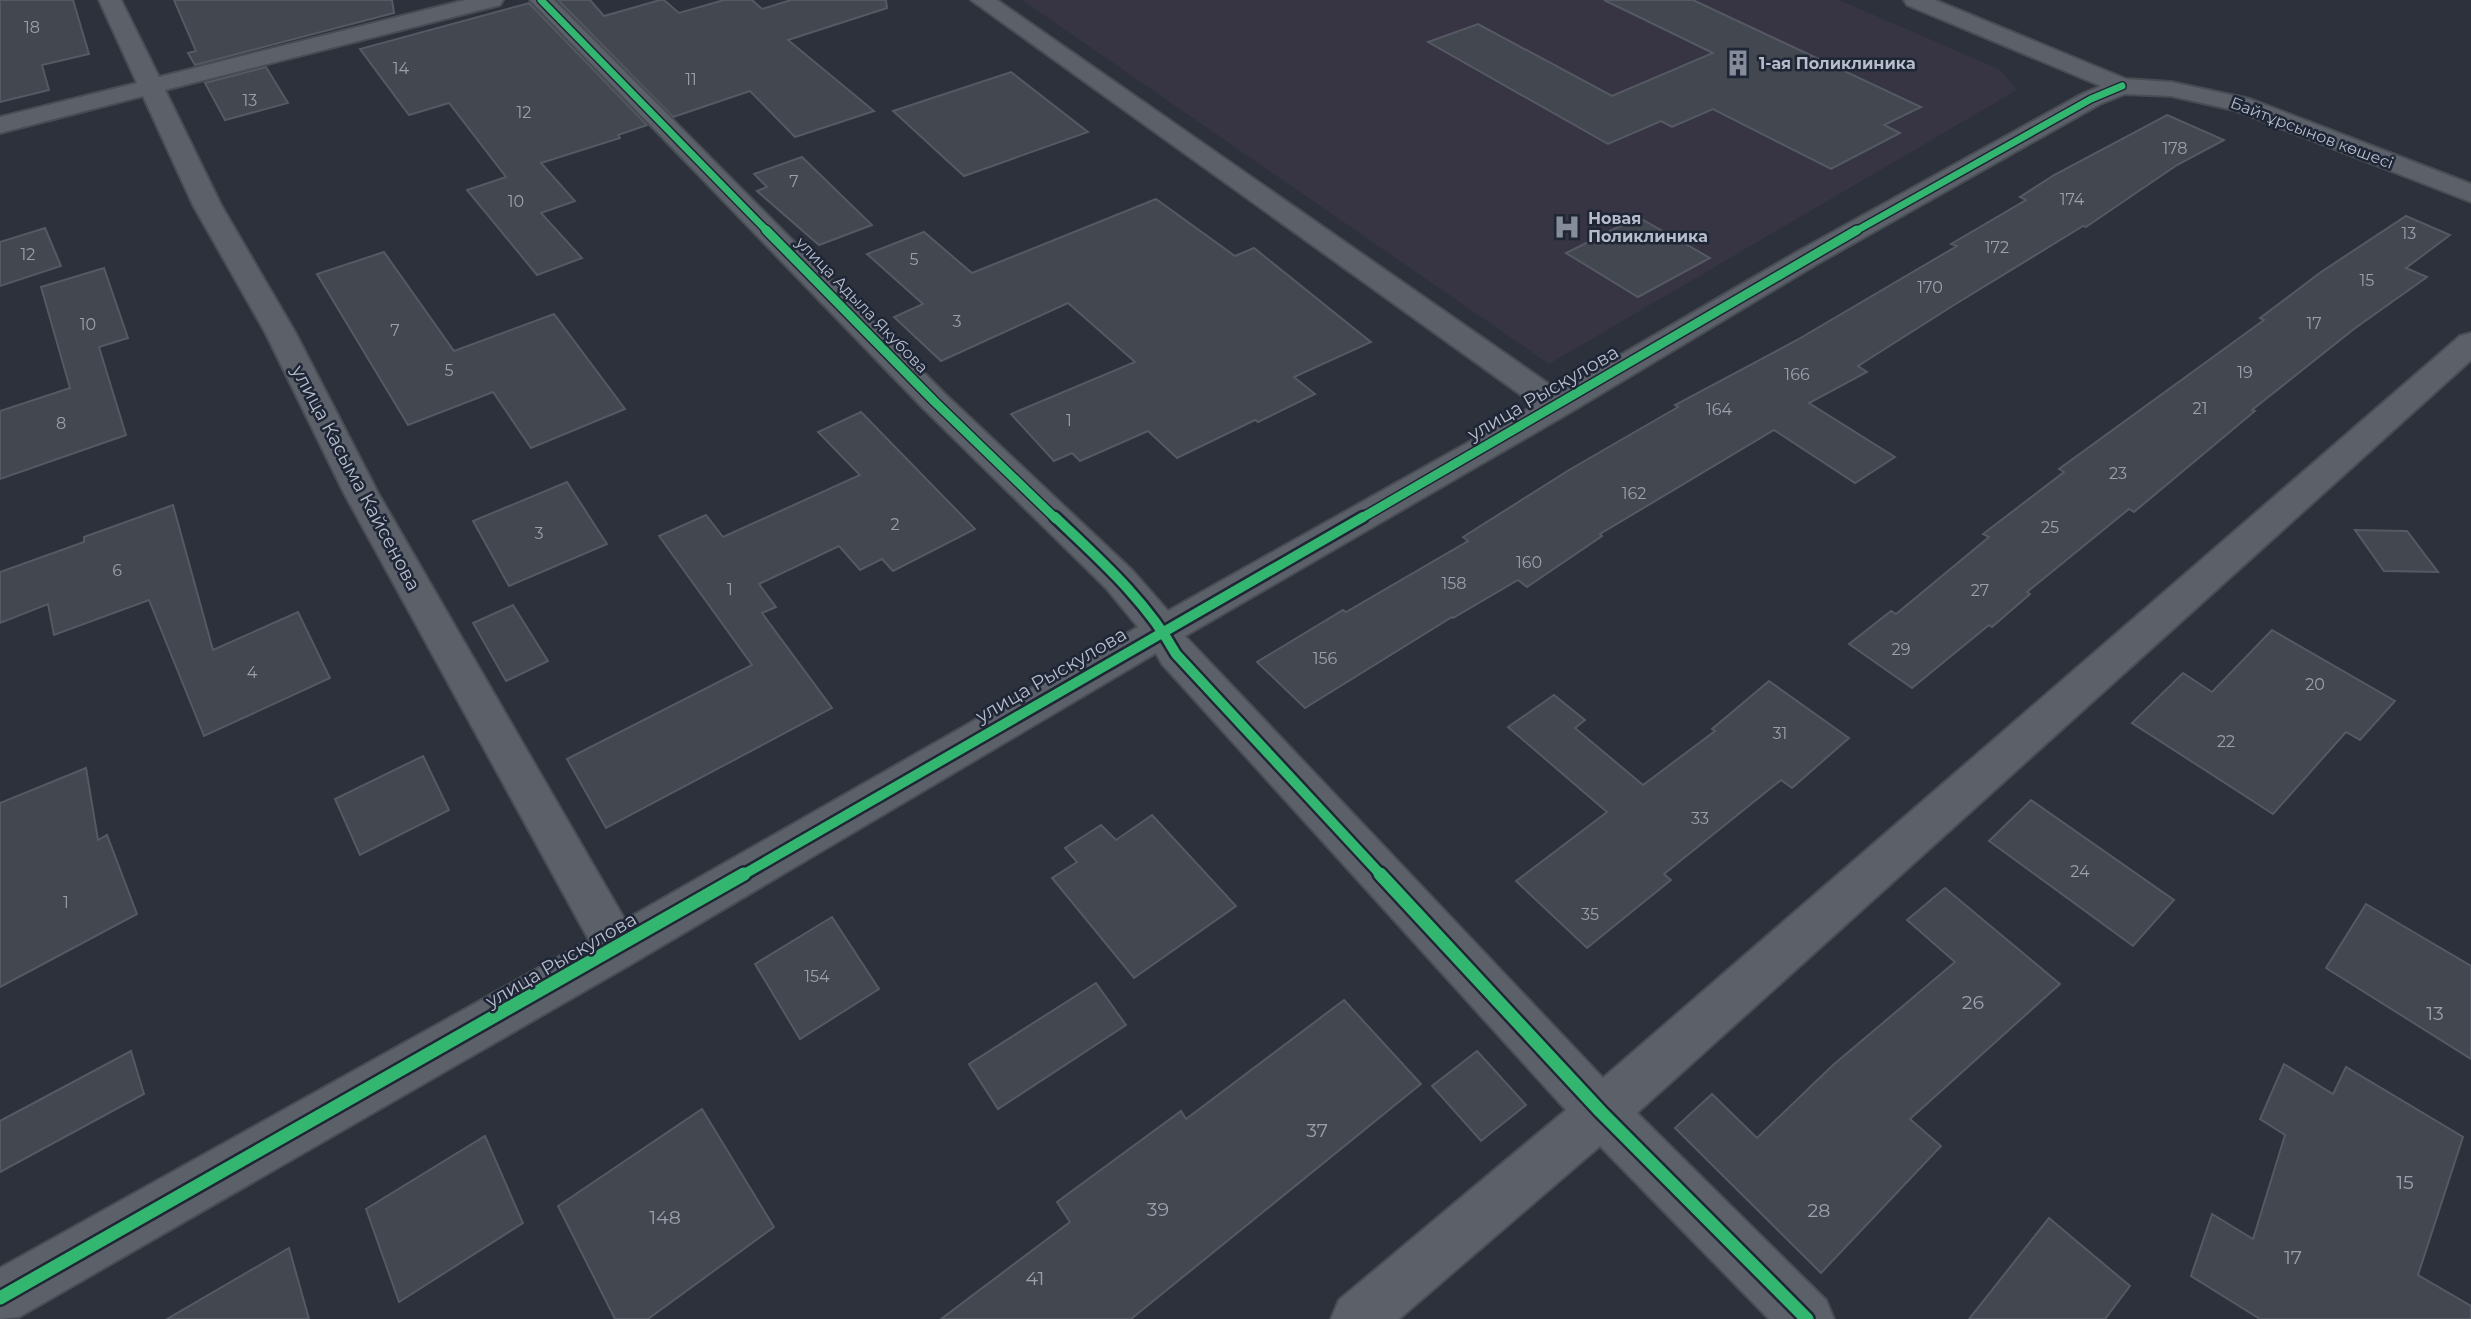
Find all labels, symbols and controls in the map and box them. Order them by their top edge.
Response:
house number: 18 [24,18,40,37]
building icon: 1-ая Поликлиника [1723,48,1753,78]
place label: 1-ая Поликлиника [1759,54,1916,73]
house number: 14 [393,59,410,78]
house number: 11 [685,70,697,89]
house number: 13 [243,91,257,110]
street label: Байтұрсынов көшесі [2228,93,2396,173]
house number: 12 [517,103,531,122]
house number: 178 [2162,139,2188,158]
house number: 7 [789,172,799,191]
house number: 174 [2060,190,2085,209]
house number: 10 [508,192,524,211]
place label: Новая Поликлиника [1588,209,1708,246]
hospital icon: Новая Поликлиника [1552,212,1582,242]
house number: 13 [2402,224,2416,243]
street label: улица Адыла Якубова [791,232,932,377]
house number: 172 [1985,238,2009,257]
house number: 12 [21,245,35,264]
house number: 5 [909,250,919,269]
house number: 15 [2360,271,2374,290]
house number: 170 [1917,278,1943,297]
house number: 3 [952,312,962,331]
house number: 17 [2306,314,2322,333]
house number: 10 [80,315,96,334]
house number: 7 [390,321,400,340]
street label: улица Рыскулова [1463,340,1623,446]
street label: улица Касыма Кайсенова [286,360,425,595]
house number: 5 [444,361,454,380]
house number: 19 [2237,363,2253,382]
house number: 166 [1784,365,1810,384]
house number: 21 [2193,399,2207,418]
house number: 164 [1706,400,1732,419]
house number: 1 [1066,411,1072,430]
house number: 8 [56,414,66,433]
house number: 23 [2109,464,2127,483]
house number: 162 [1622,484,1646,503]
house number: 2 [890,515,900,534]
house number: 25 [2041,518,2059,537]
house number: 3 [534,524,544,543]
house number: 160 [1516,553,1542,572]
house number: 6 [112,561,122,580]
house number: 158 [1441,574,1467,593]
house number: 1 [727,580,733,599]
house number: 27 [1971,581,1989,600]
street label: улица Рыскулова [971,622,1131,728]
house number: 29 [1892,640,1910,659]
house number: 156 [1313,649,1338,668]
house number: 4 [247,663,258,682]
house number: 20 [2305,675,2325,694]
house number: 31 [1773,724,1787,743]
house number: 22 [2217,732,2235,751]
house number: 33 [1691,809,1709,828]
house number: 24 [2070,862,2090,881]
house number: 1 [63,893,69,912]
house number: 35 [1581,905,1599,924]
street label: улица Рыскулова [481,907,641,1013]
house number: 154 [804,967,830,986]
house number: 26 [1962,991,1984,1014]
house number: 13 [2426,1002,2444,1025]
house number: 37 [1306,1119,1328,1142]
house number: 15 [2396,1171,2414,1194]
house number: 39 [1147,1198,1169,1221]
house number: 28 [1808,1199,1830,1222]
house number: 148 [649,1206,681,1229]
house number: 17 [2284,1246,2302,1269]
house number: 41 [1026,1267,1044,1290]

